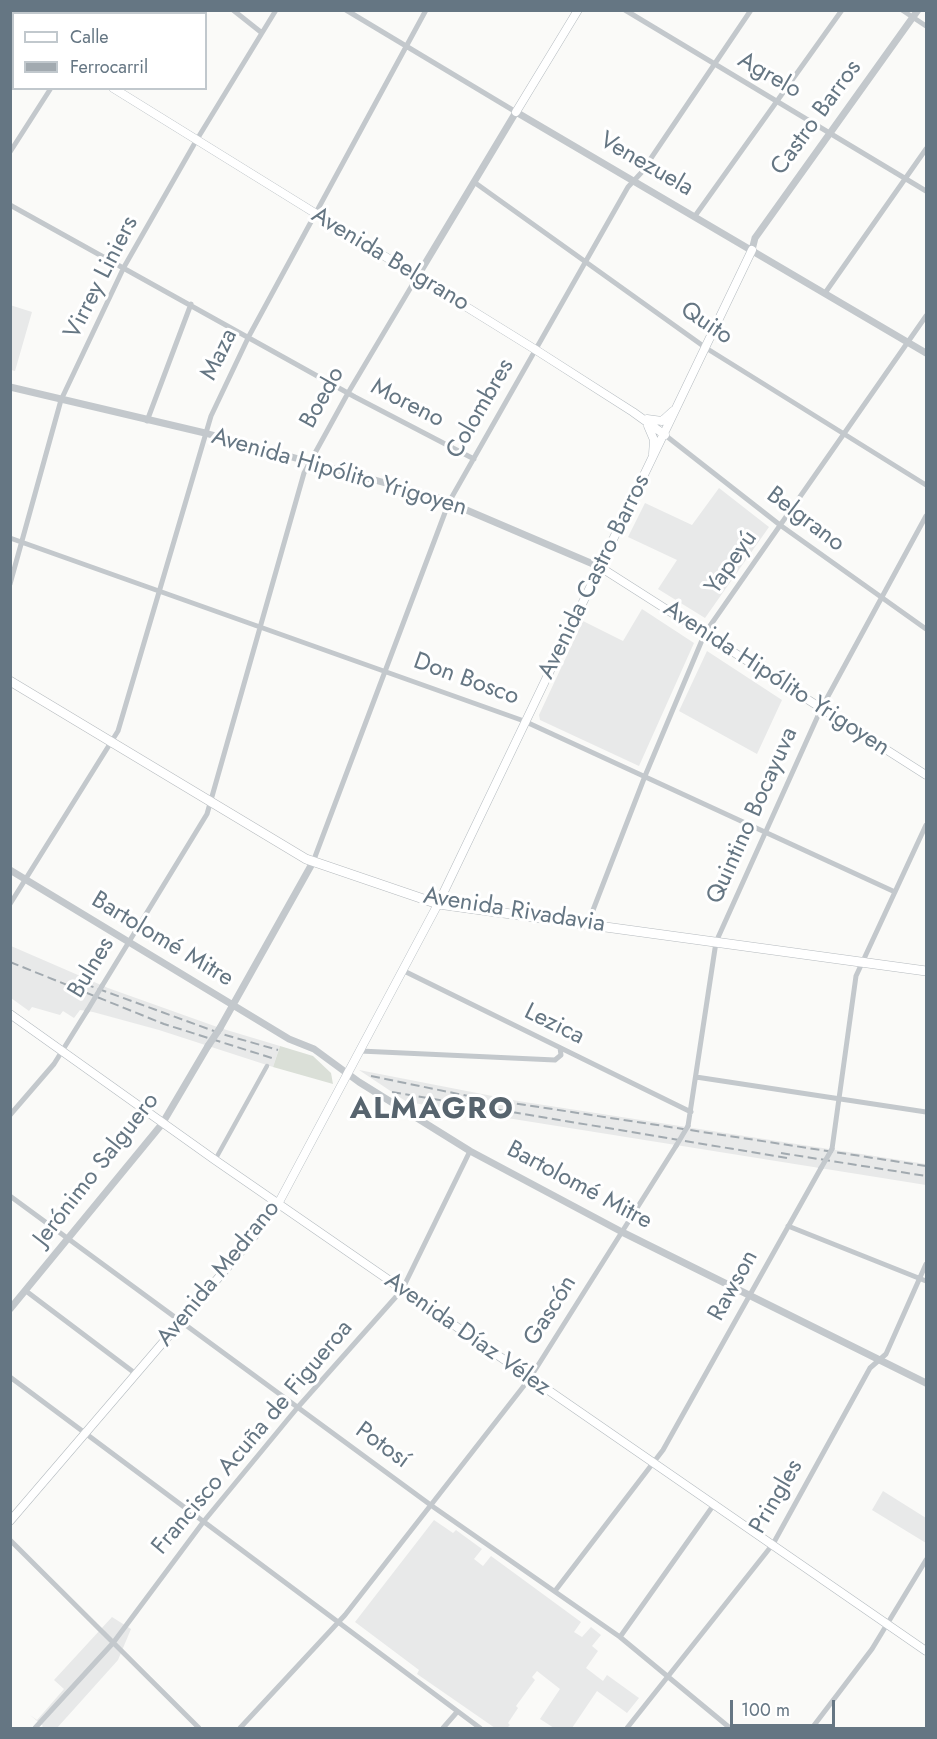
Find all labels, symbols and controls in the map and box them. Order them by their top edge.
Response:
legend [12,12,207,90]
text: Calle [70,24,109,50]
street label: Agrelo [732,46,806,106]
text: Ferrocarril [70,54,148,80]
street label: Castro Barros [766,55,868,181]
street label: Venezuela [594,127,698,203]
street label: Avenida Belgrano [306,202,474,318]
street label: Virrey Liniers [59,212,145,344]
street label: Quito [674,296,738,352]
street label: Maza [195,325,245,385]
street label: Colombres [441,354,521,464]
street label: Boedo [294,362,352,434]
street label: Moreno [365,373,449,435]
street label: Avenida Hipólito Yrigoyen [208,423,470,523]
street label: Avenida Castro Barros [533,470,657,684]
street label: Belgrano [760,481,850,559]
street label: Yapeyú [700,525,764,601]
street label: Avenida Hipólito Yrigoyen [657,595,895,763]
street label: Don Bosco [409,648,523,712]
street label: Quintino Bocayuva [701,723,805,909]
street label: Avenida Rivadavia [421,882,607,940]
street label: Bartolomé Mitre [86,886,238,994]
street label: Bulnes [63,932,121,1004]
street label: Lezica [519,998,589,1052]
street label: Jerónimo Salguero [28,1088,166,1252]
district label: ALMAGRO [350,1093,514,1129]
street label: Bartolomé Mitre [501,1136,657,1236]
street label: Avenida Medrano [151,1195,287,1353]
street label: Rawson [703,1246,765,1326]
street label: Avenida Díaz Vélez [379,1267,555,1403]
street label: Gascón [518,1271,584,1351]
street label: Francisco Acuña de Figueroa [147,1315,359,1561]
street label: Potosí [349,1417,415,1475]
street label: Pringles [744,1455,810,1539]
scale bar [733,1688,838,1726]
text: 100 m [741,1697,790,1723]

